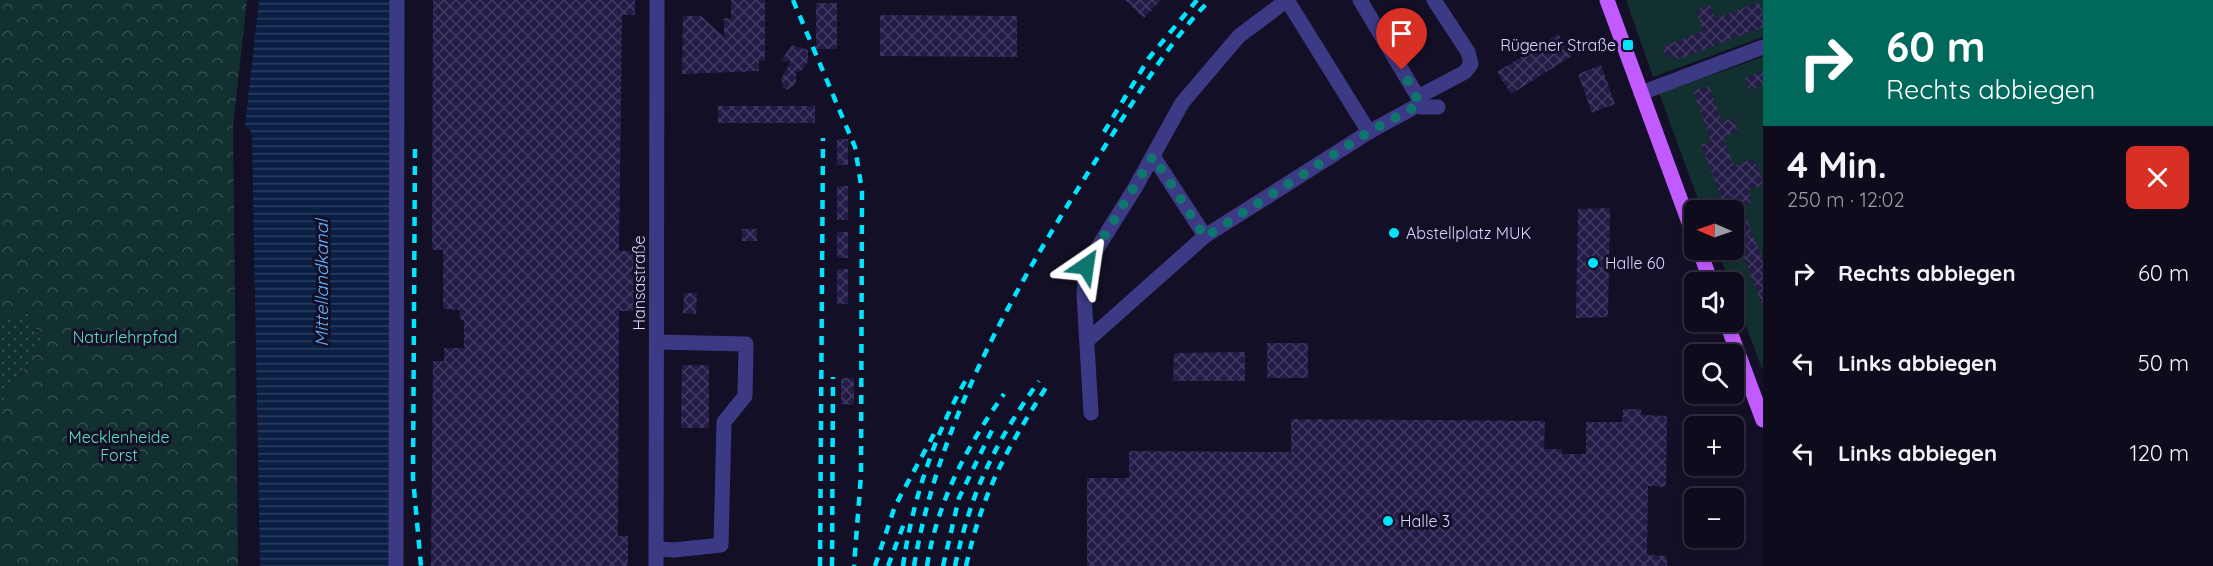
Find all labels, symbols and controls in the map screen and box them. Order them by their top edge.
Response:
pin [1376,8,1427,70]
icon: arrive [1385,17,1418,50]
text: 60 m [1886,20,1986,73]
icon: right [1787,24,1865,102]
place label: Rügener Straße [1500,35,1616,55]
marker: Rügener Straße [1621,38,1635,52]
text: Rechts abbiegen [1886,72,2095,106]
text: 4 Min. [1787,142,1887,187]
button: close [2126,146,2189,209]
text: 250 m · 12:02 [1787,187,1905,212]
north arrow [1684,200,1744,260]
map controls [1684,200,1744,548]
water label: Mittellandkanal [310,217,333,347]
place label: Abstellplatz MUK [1406,223,1531,243]
marker: Abstellplatz MUK [1387,226,1401,240]
position arrow [1054,234,1118,298]
street label: Hansastraße [629,235,649,331]
place label: Halle 60 [1605,253,1665,273]
marker: Halle 60 [1586,256,1600,270]
icon: right [1787,257,1820,290]
text: Rechts abbiegen [1838,259,2016,287]
text: 60 m [2138,259,2189,287]
button: sound [1684,272,1744,332]
park label: Naturlehrpfad [73,327,177,347]
button: search [1684,344,1744,404]
icon: left [1787,347,1820,380]
text: Links abbiegen [1838,349,1997,377]
text: 50 m [2138,349,2189,377]
button: + [1684,416,1744,476]
park label: Mecklenheide Forst [68,427,170,465]
icon: left [1787,437,1820,470]
text: Links abbiegen [1838,439,1997,467]
text: 120 m [2130,439,2189,467]
button: − [1684,488,1744,548]
place label: Halle 3 [1400,511,1450,531]
marker: Halle 3 [1381,514,1395,528]

